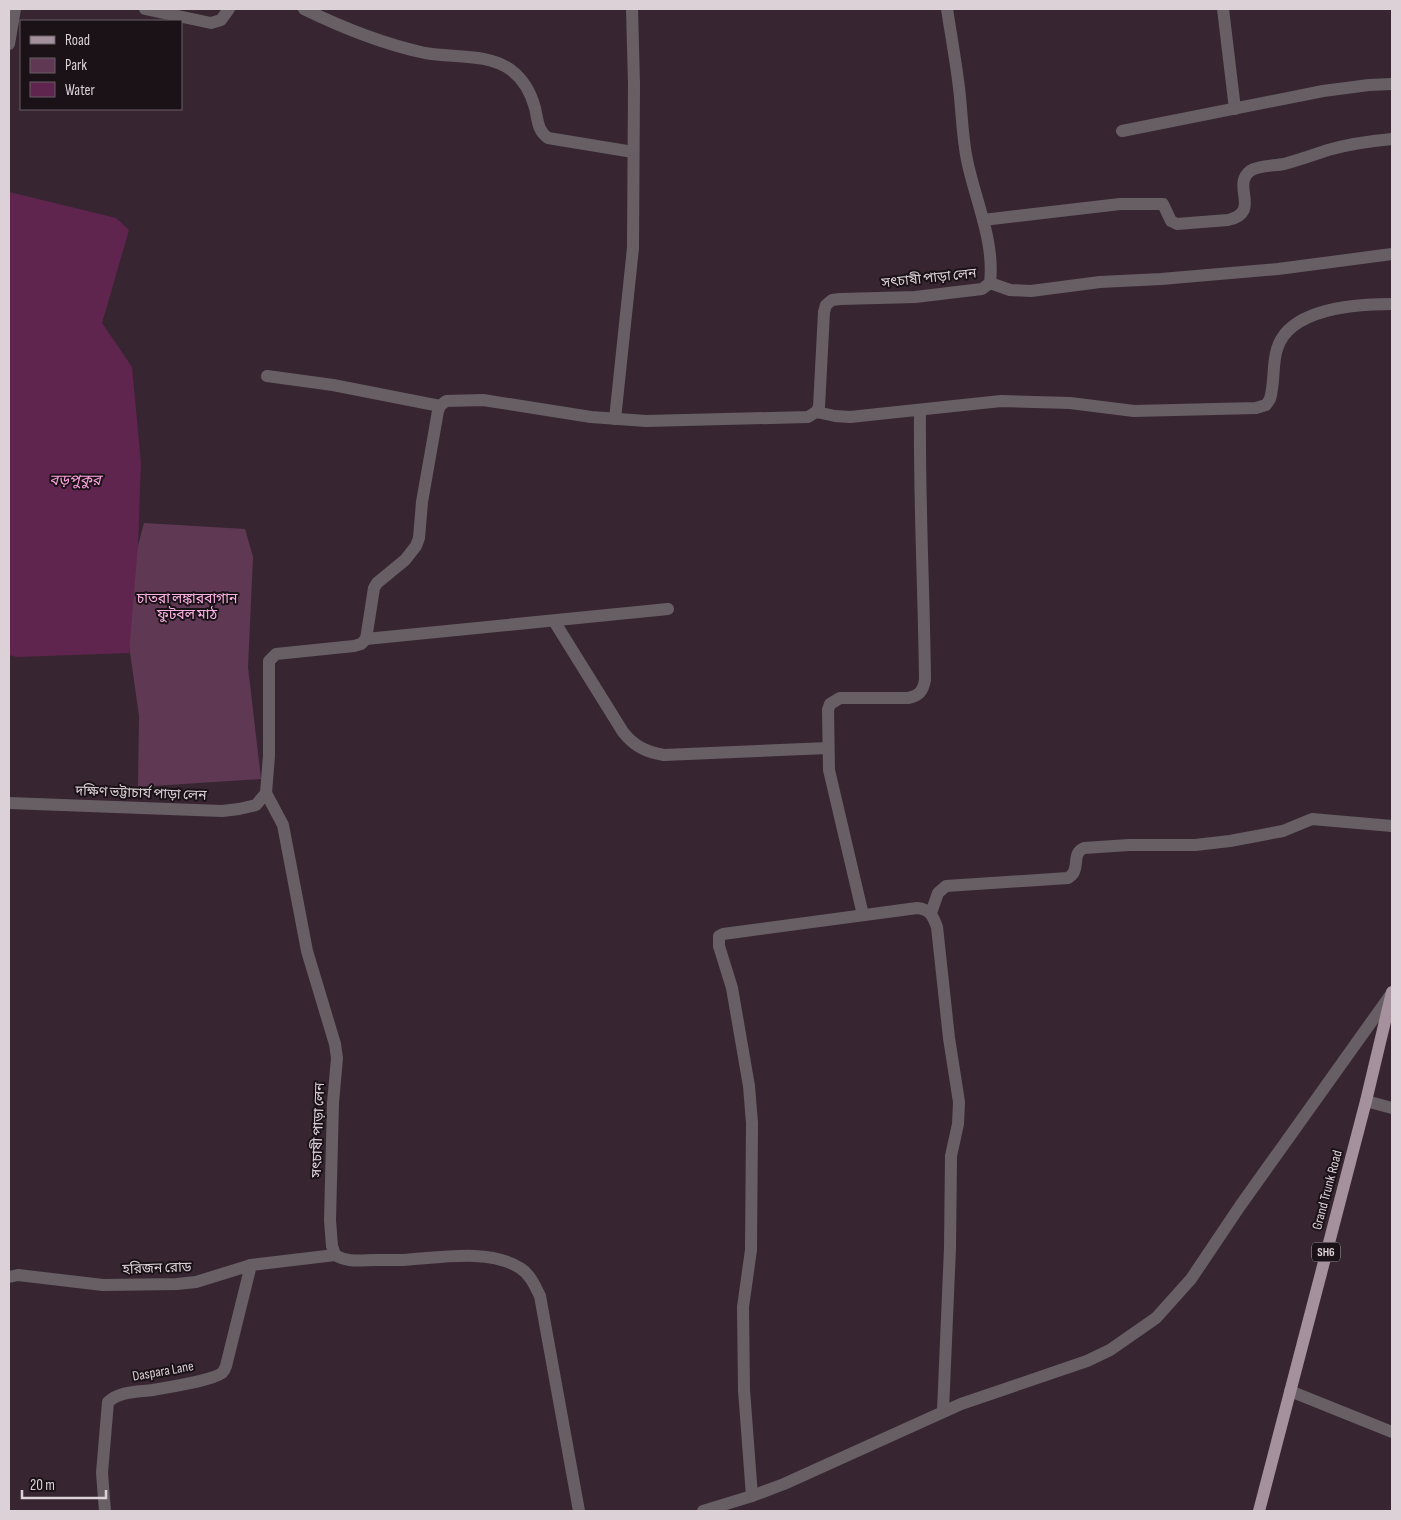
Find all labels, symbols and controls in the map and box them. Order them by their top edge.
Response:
legend [20,20,182,110]
text: Road [65,31,90,50]
text: Park [65,56,87,75]
text: Water [65,81,96,100]
street label: সৎচাষী পাড়া লেন [880,265,978,292]
water label: বড়পুকুর [49,471,104,490]
park label: চাতরা লঙ্কারবাগান ফুটবল মাঠ [136,590,238,623]
street label: দক্ষিণ ভট্টাচার্য পাড়া লেন [74,781,208,804]
street label: সৎচাষী পাড়া লেন [308,1081,328,1179]
street label: Grand Trunk Road [1308,1148,1346,1232]
road number: SH6 [1312,1242,1340,1262]
street label: হরিজন রোড [121,1258,193,1278]
street label: Daspara Lane [131,1357,195,1385]
scale bar [22,1468,106,1500]
text: 20 m [30,1476,55,1495]

